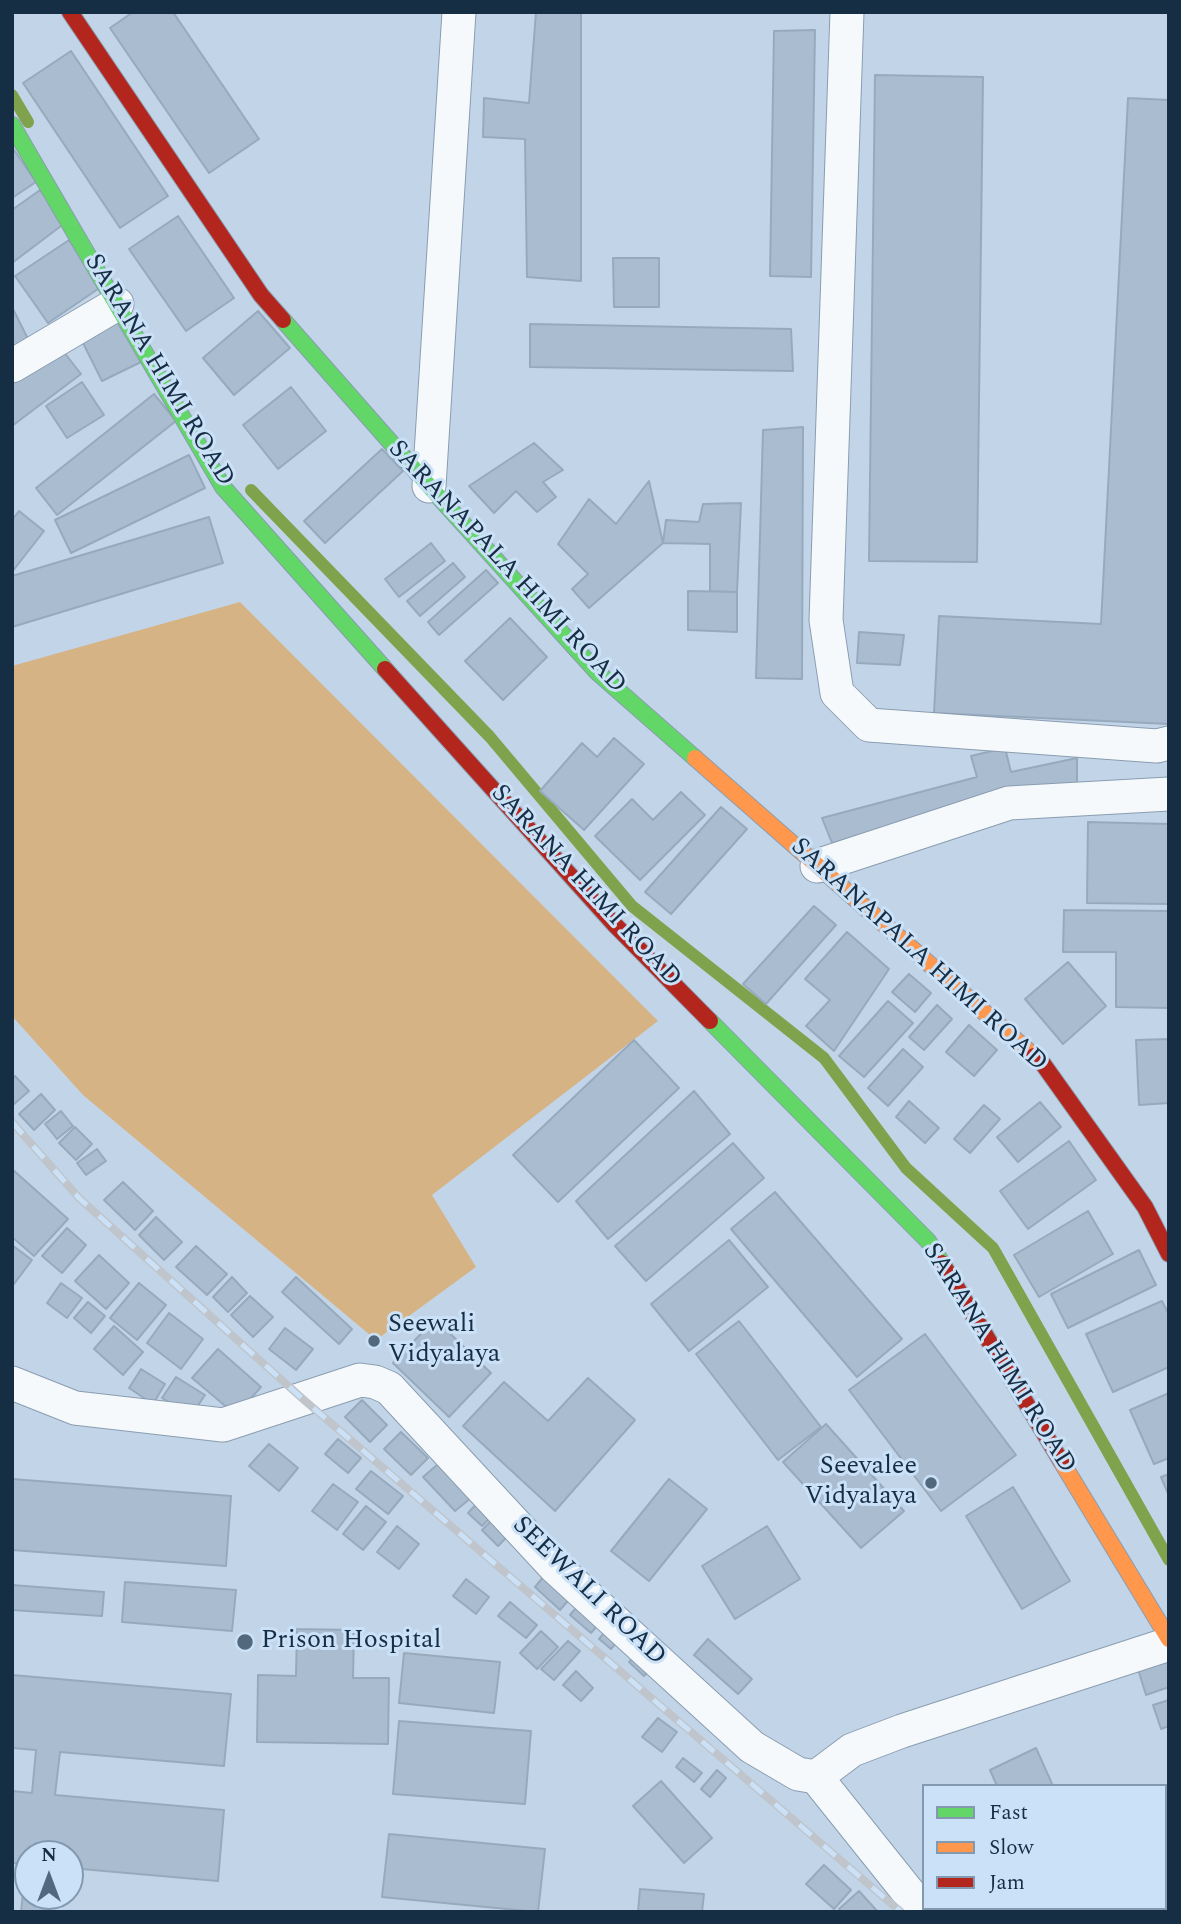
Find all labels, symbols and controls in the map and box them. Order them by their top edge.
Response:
street label: SARANA HIMI ROAD [76,249,240,493]
street label: SARANAPALA HIMI ROAD [380,435,632,701]
street label: SARANA HIMI ROAD [483,779,687,995]
street label: SARANAPALA HIMI ROAD [783,832,1053,1080]
street label: SARANA HIMI ROAD [914,1238,1082,1480]
place label: Seewali Vidyalaya [388,1310,500,1372]
marker: Seewali Vidyalaya [366,1333,382,1349]
place label: Seevalee Vidyalaya [805,1452,917,1514]
marker: Seevalee Vidyalaya [923,1475,939,1491]
street label: SEEWALI ROAD [505,1511,671,1673]
place label: Prison Hospital [261,1626,441,1658]
marker: Prison Hospital [235,1632,255,1652]
legend [922,1784,1167,1910]
text: Fast [989,1797,1028,1829]
text: Slow [989,1832,1033,1864]
north arrow [14,1840,84,1910]
text: N [41,1841,57,1870]
text: Jam [989,1867,1025,1899]

